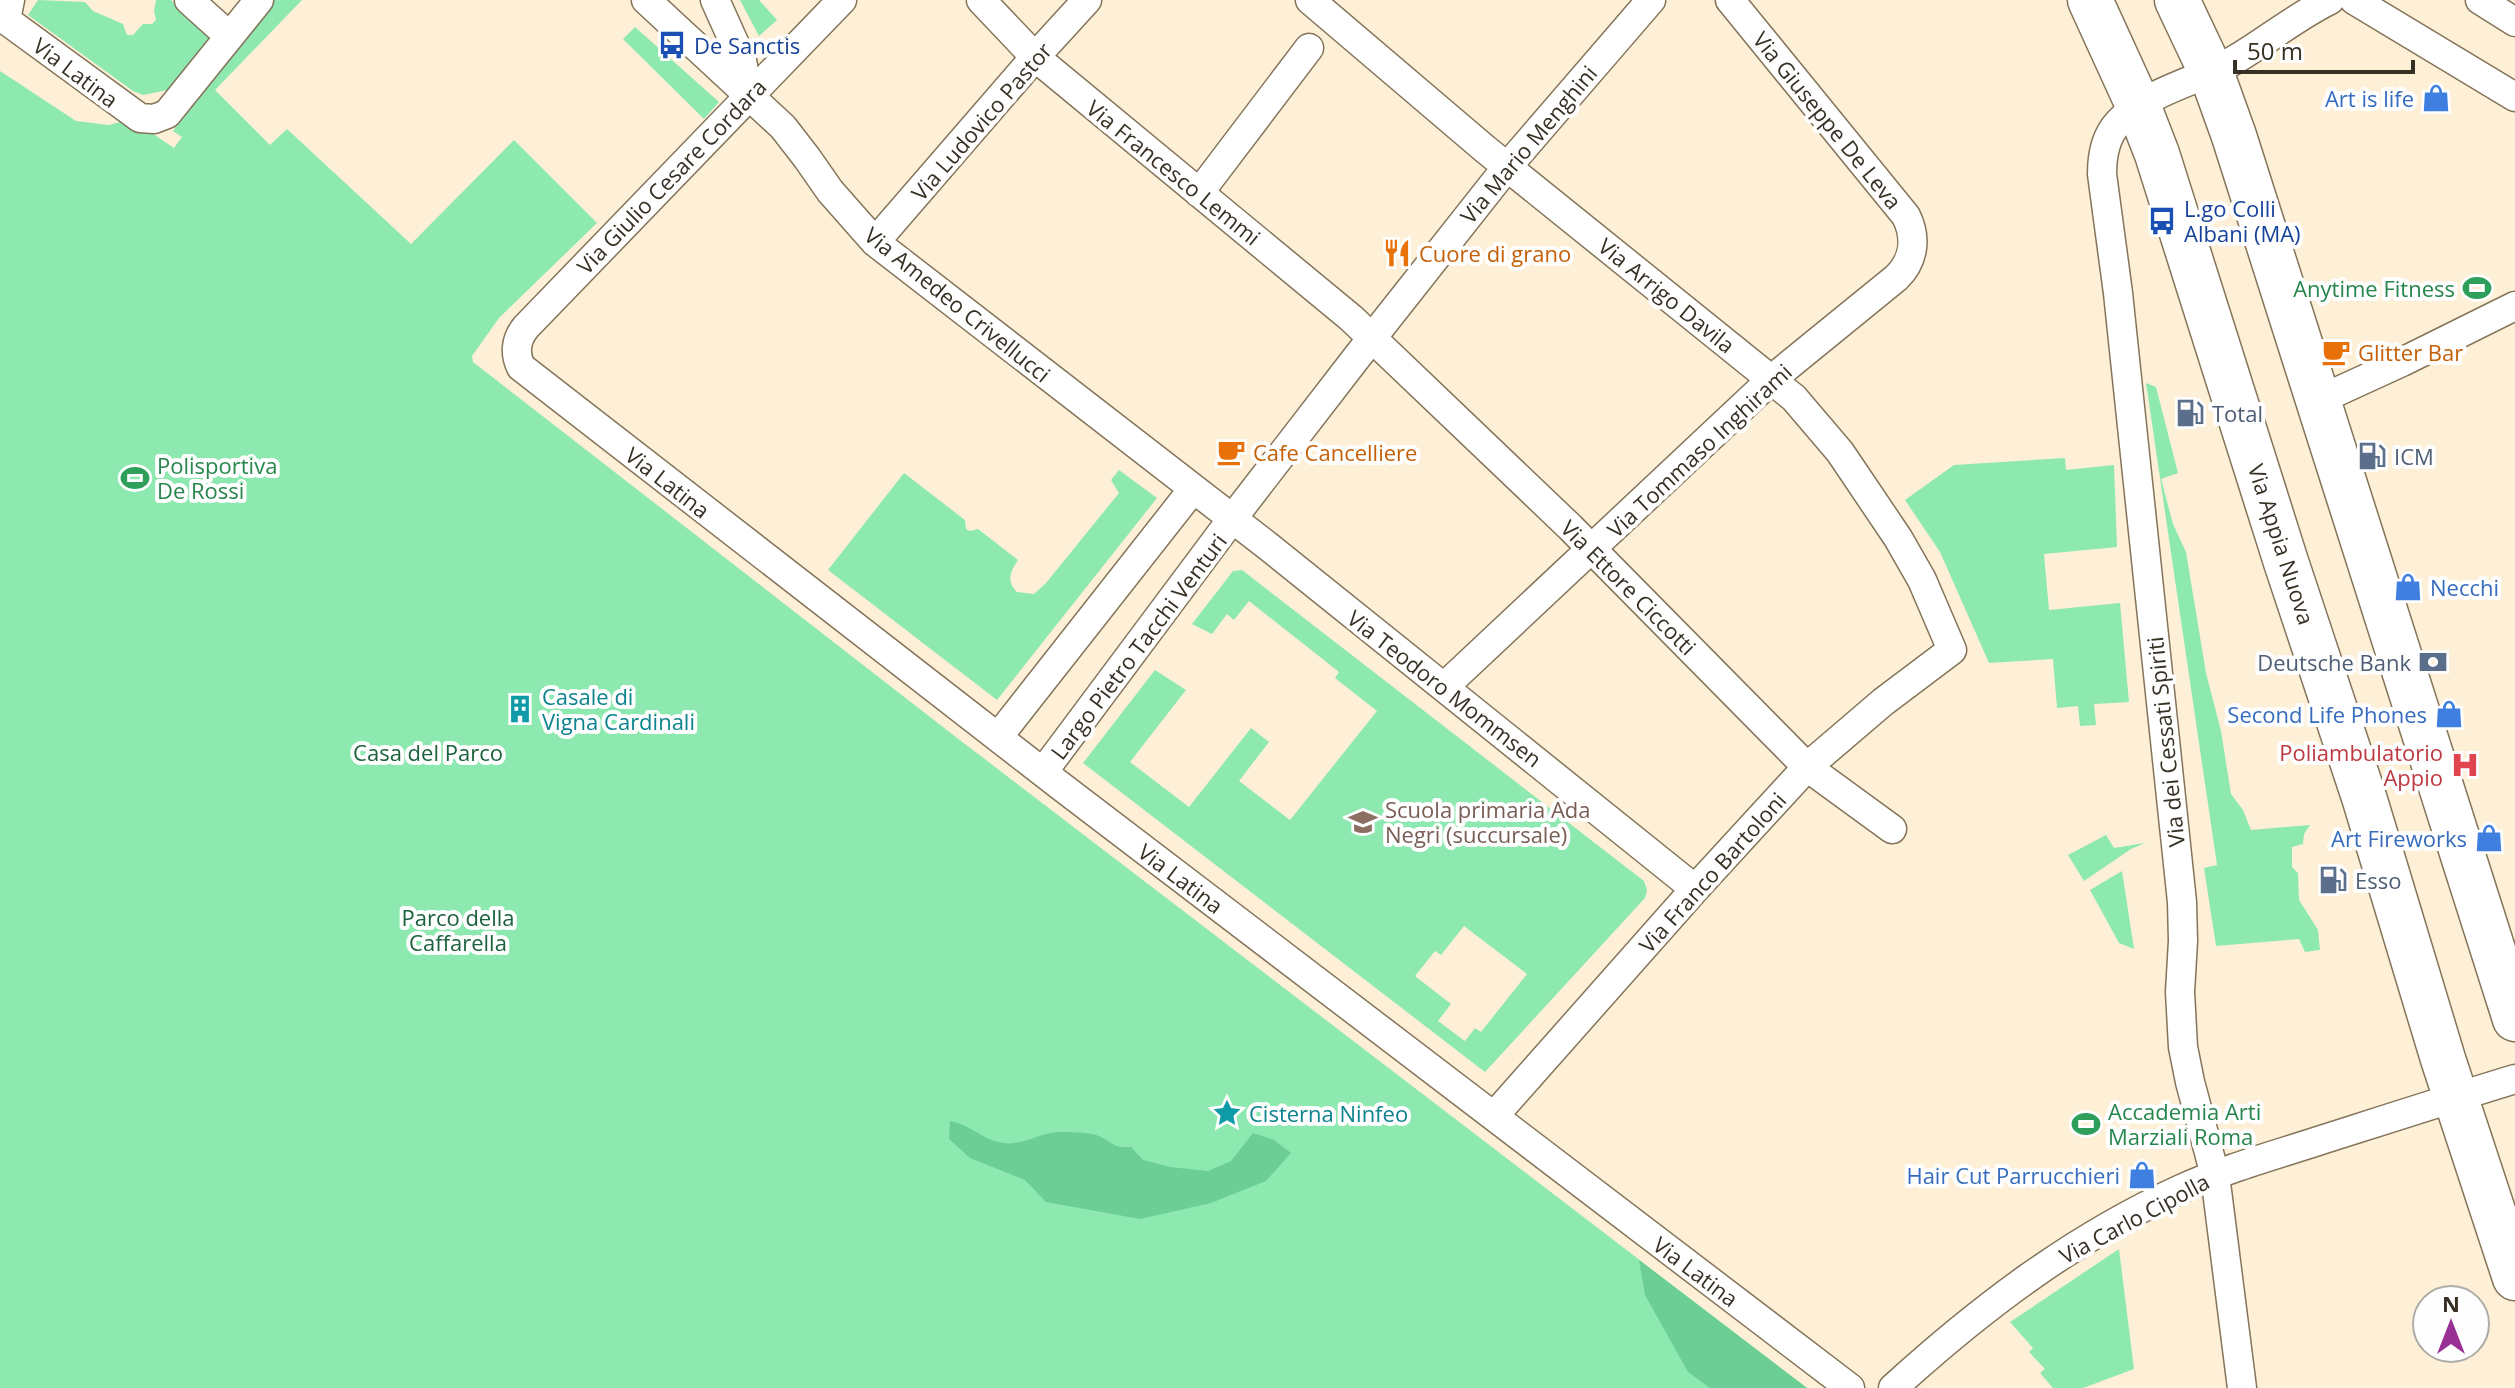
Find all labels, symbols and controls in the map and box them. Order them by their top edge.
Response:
scale bar [2235,24,2413,74]
street label: Via Giuseppe De Leva [1747,25,1909,215]
street label: Via Latina [27,30,125,114]
bus stop icon: De Sanctis [657,30,687,60]
place label: De Sanctis [694,30,800,60]
text: 50 m [2247,34,2303,67]
street label: Via Ludovico Pastor [904,36,1058,206]
street label: Via Mario Menghini [1453,59,1603,229]
street label: Via Giulio Cesare Cordara [570,72,772,280]
place label: Art is life [2325,83,2414,113]
shop icon: Art is life [2421,83,2451,113]
street label: Via Francesco Lemmi [1081,92,1267,252]
place label: L.go Colli Albani (MA) [2184,193,2301,248]
bus stop icon: L.go Colli Albani (MA) [2147,206,2177,236]
street label: Via Amedeo Crivellucci [859,220,1057,388]
street label: Via Arrigo Davila [1592,231,1742,359]
restaurant icon: Cuore di grano [1382,238,1412,268]
place label: Cuore di grano [1419,238,1571,268]
place label: Anytime Fitness [2293,273,2455,303]
sports icon: Anytime Fitness [2462,273,2492,303]
cafe icon: Glitter Bar [2321,337,2351,367]
place label: Glitter Bar [2358,337,2463,367]
street label: Via Tommaso Inghirami [1600,356,1798,544]
fuel station icon: Total [2175,398,2205,428]
place label: Total [2212,398,2263,428]
cafe icon: Cafe Cancelliere [1216,437,1246,467]
place label: Cafe Cancelliere [1253,437,1417,467]
street label: Via Latina [620,440,716,524]
fuel station icon: ICM [2357,441,2387,471]
place label: ICM [2394,441,2434,471]
place label: Polisportiva De Rossi [157,450,277,505]
street label: Via Appia Nuova [2242,460,2322,628]
sports icon: Polisportiva De Rossi [120,463,150,493]
street label: Via Ettore Ciccotti [1555,513,1703,661]
street label: Largo Pietro Tacchi Venturi [1043,527,1233,765]
shop icon: Necchi [2393,572,2423,602]
place label: Necchi [2430,572,2499,602]
street label: Via Teodoro Mommsen [1342,603,1548,773]
street label: Via dei Cessati Spiriti [2139,635,2191,849]
place label: Deutsche Bank [2257,647,2411,677]
bank icon: Deutsche Bank [2418,647,2448,677]
place label: Casale di Vigna Cardinali [542,681,695,736]
building icon: Casale di Vigna Cardinali [505,694,535,724]
place label: Second Life Phones [2227,699,2427,729]
shop icon: Second Life Phones [2434,699,2464,729]
park label: Casa del Parco [353,737,503,767]
place label: Poliambulatorio Appio [2279,737,2443,792]
hospital icon: Poliambulatorio Appio [2450,750,2480,780]
street label: Via Franco Bartoloni [1632,785,1792,959]
place label: Scuola primaria Ada Negri (succursale) [1385,794,1591,849]
school or university icon: Scuola primaria Ada Negri (succursale) [1348,807,1378,837]
place label: Art Fireworks [2331,823,2467,853]
shop icon: Art Fireworks [2474,823,2504,853]
street label: Via Latina [1132,836,1230,920]
fuel station icon: Esso [2318,865,2348,895]
place label: Esso [2355,865,2401,895]
park label: Parco della Caffarella [401,902,515,957]
place label: Accademia Arti Marziali Roma [2108,1096,2261,1151]
place icon: Cisterna Ninfeo [1212,1098,1242,1128]
place label: Cisterna Ninfeo [1249,1098,1408,1128]
sports icon: Accademia Arti Marziali Roma [2071,1109,2101,1139]
place label: Hair Cut Parrucchieri [1906,1160,2120,1190]
shop icon: Hair Cut Parrucchieri [2127,1160,2157,1190]
street label: Via Carlo Cipolla [2054,1166,2214,1270]
street label: Via Latina [1647,1229,1745,1313]
north arrow [2411,1284,2491,1364]
text: N [2442,1288,2460,1318]

